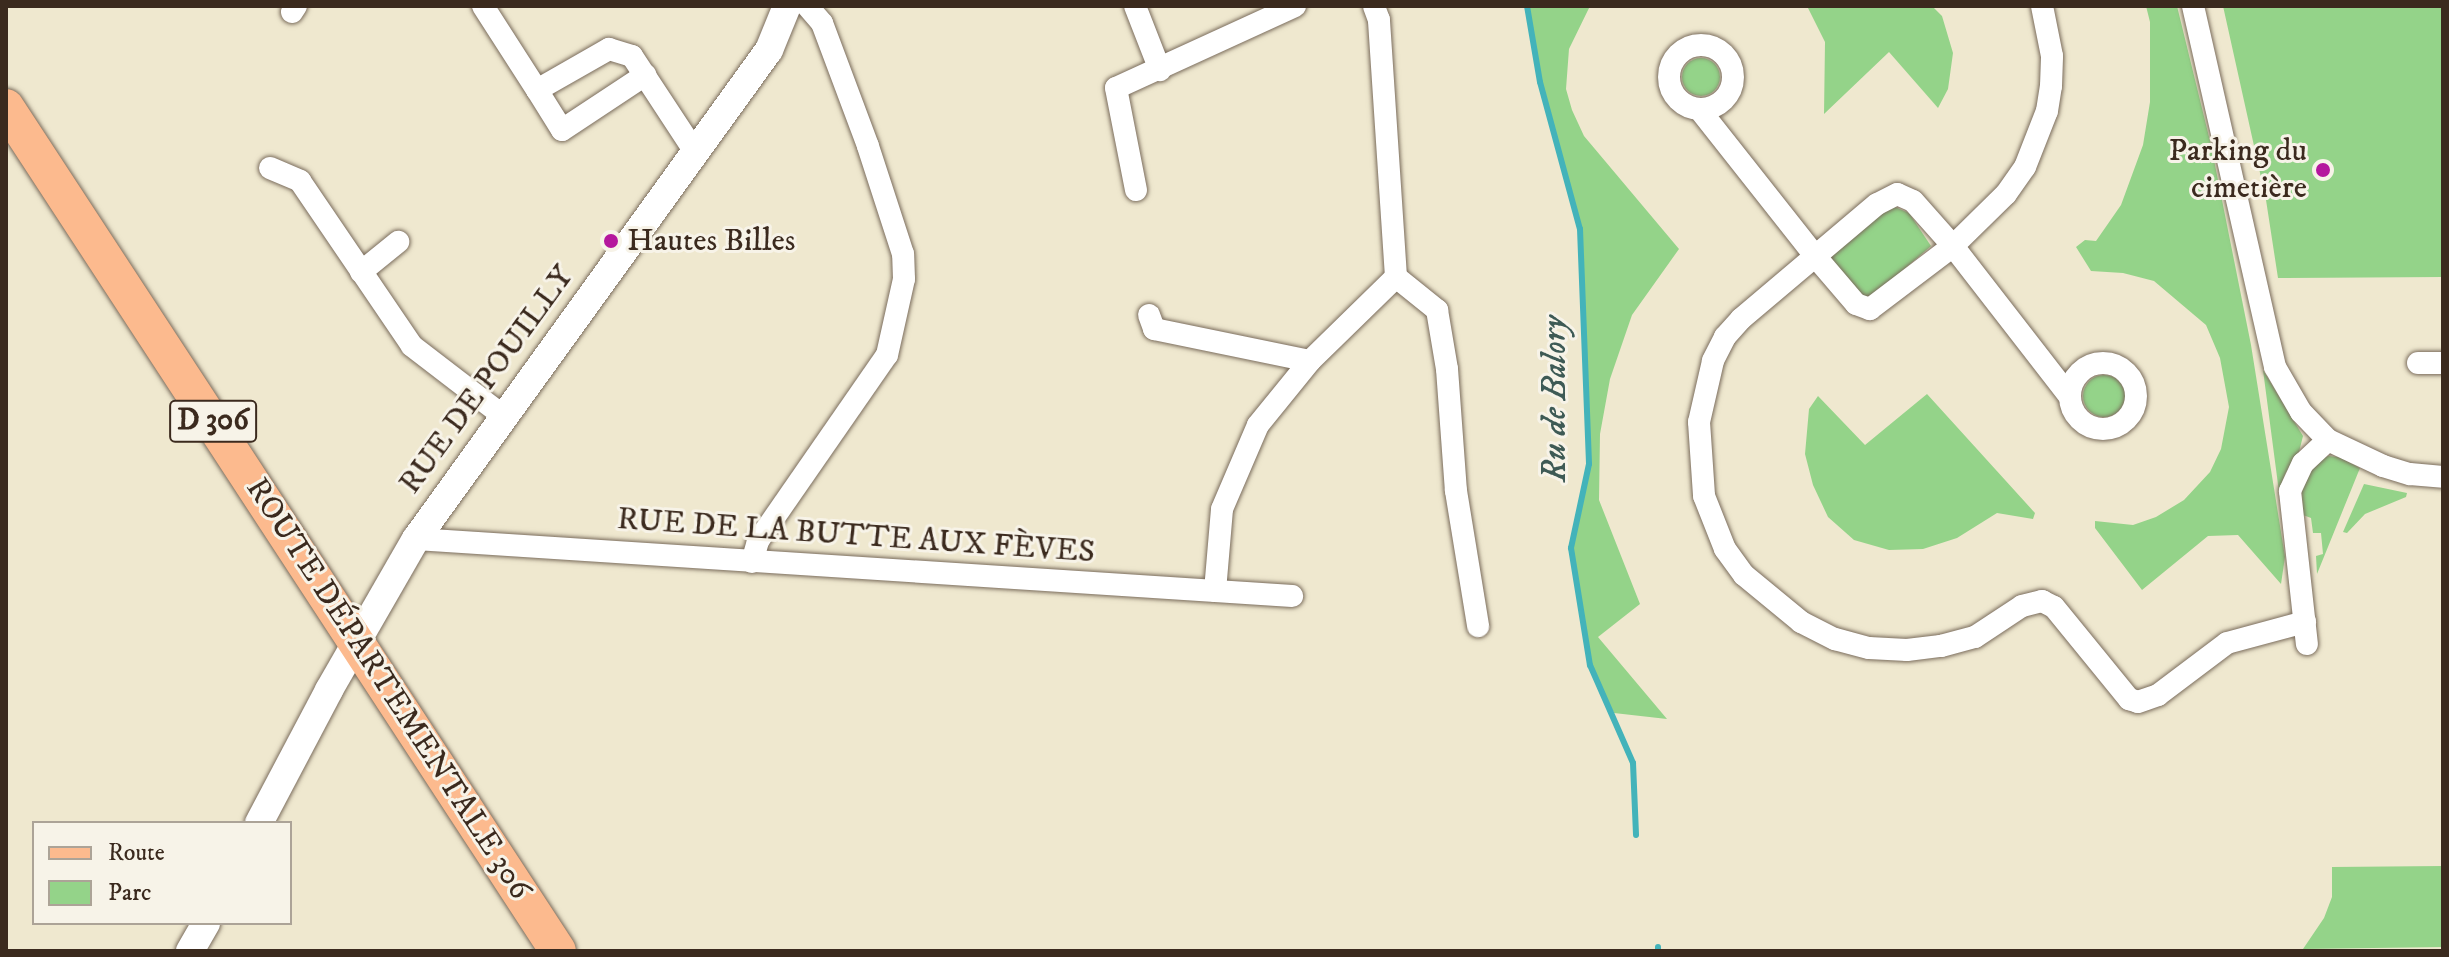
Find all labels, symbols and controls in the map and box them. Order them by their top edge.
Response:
place label: Parking du cimetière [2168,133,2307,208]
marker: Parking du cimetière [2314,161,2332,179]
place label: Hautes Billes [627,222,795,260]
marker: Hautes Billes [602,232,620,250]
street label: RUE DE POUILLY [391,258,583,502]
water label: Ru de Balory [1536,316,1576,482]
road number: D 306 [169,395,257,447]
street label: ROUTE DÉPARTEMENTALE 306 [237,471,539,907]
street label: RUE DE LA BUTTE AUX FÈVES [616,500,1096,572]
legend [32,821,292,925]
text: Route [108,838,165,868]
text: Parc [108,878,151,908]

